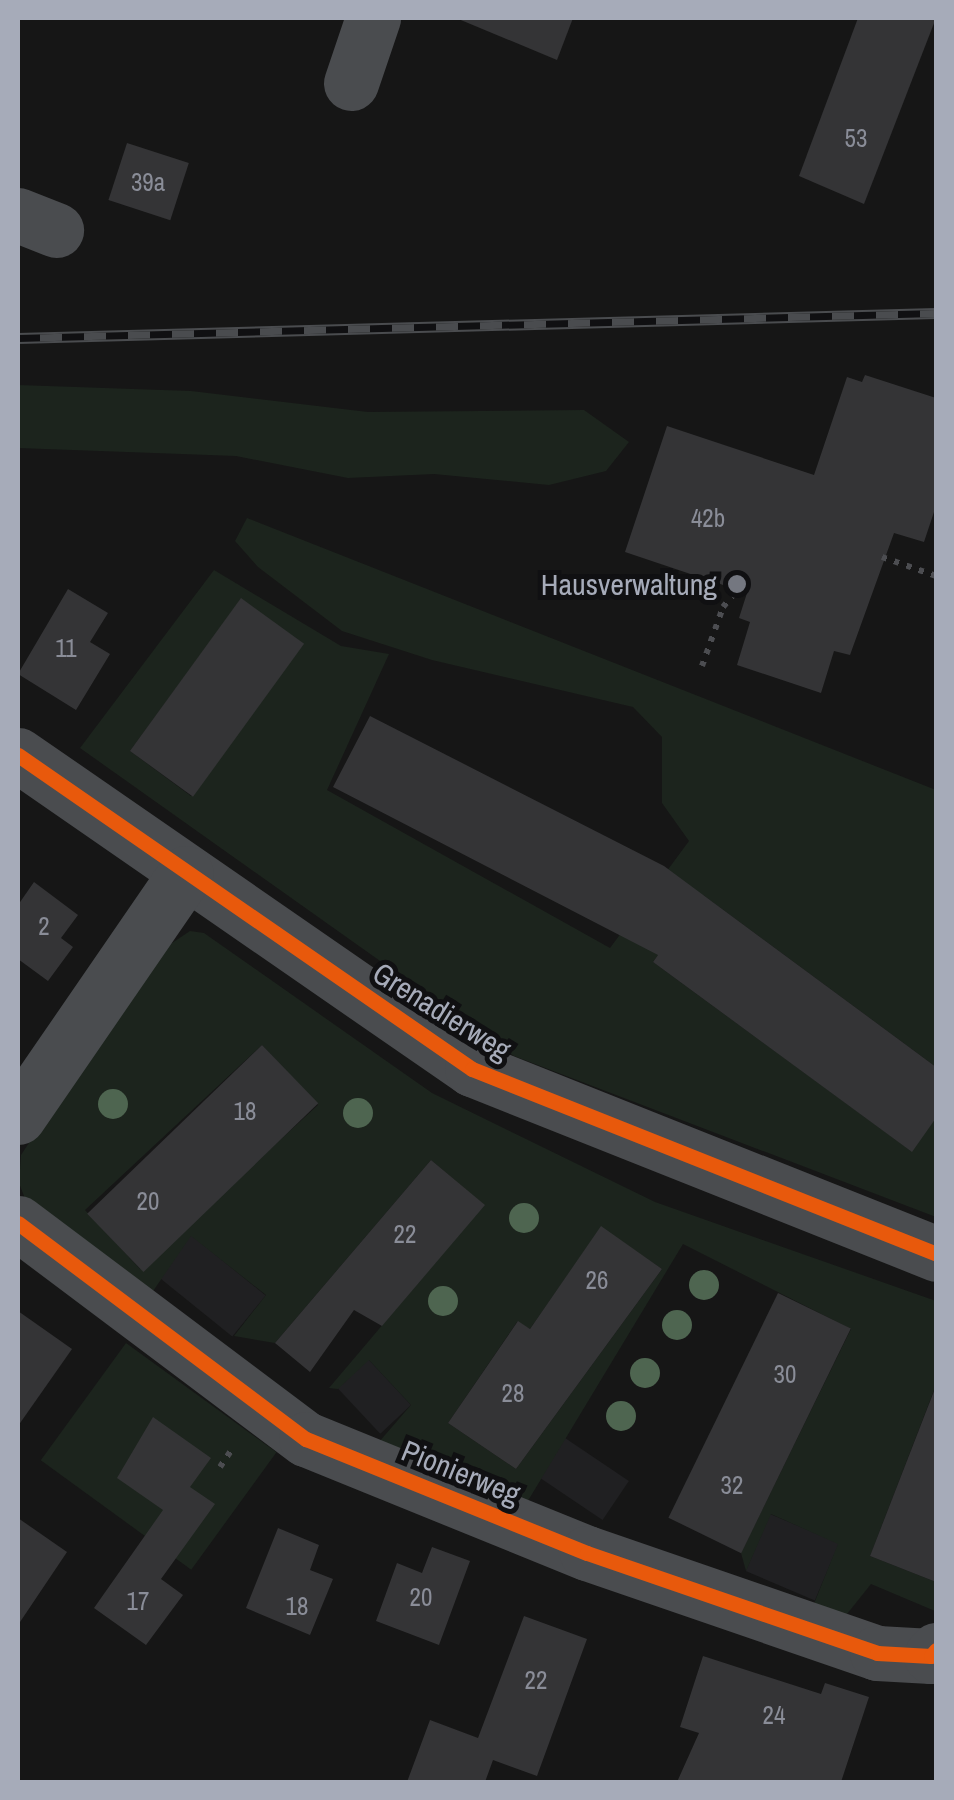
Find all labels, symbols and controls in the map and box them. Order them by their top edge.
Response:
house number: 53 [845,123,867,153]
house number: 39a [131,167,165,197]
house number: 42b [691,503,725,533]
place label: Hausverwaltung [541,566,717,602]
marker: Hausverwaltung [726,573,748,595]
house number: 11 [55,633,77,663]
house number: 2 [38,911,50,941]
street label: Grenadierweg [366,954,518,1068]
house number: 18 [234,1096,256,1126]
house number: 20 [137,1186,159,1216]
house number: 22 [394,1219,416,1249]
house number: 26 [586,1265,608,1295]
house number: 30 [774,1359,796,1389]
house number: 28 [502,1378,524,1408]
street label: Pionierweg [397,1432,525,1512]
house number: 32 [721,1470,743,1500]
house number: 20 [410,1582,432,1612]
house number: 17 [127,1586,149,1616]
house number: 18 [286,1591,308,1621]
house number: 22 [525,1665,547,1695]
house number: 24 [763,1700,785,1730]

